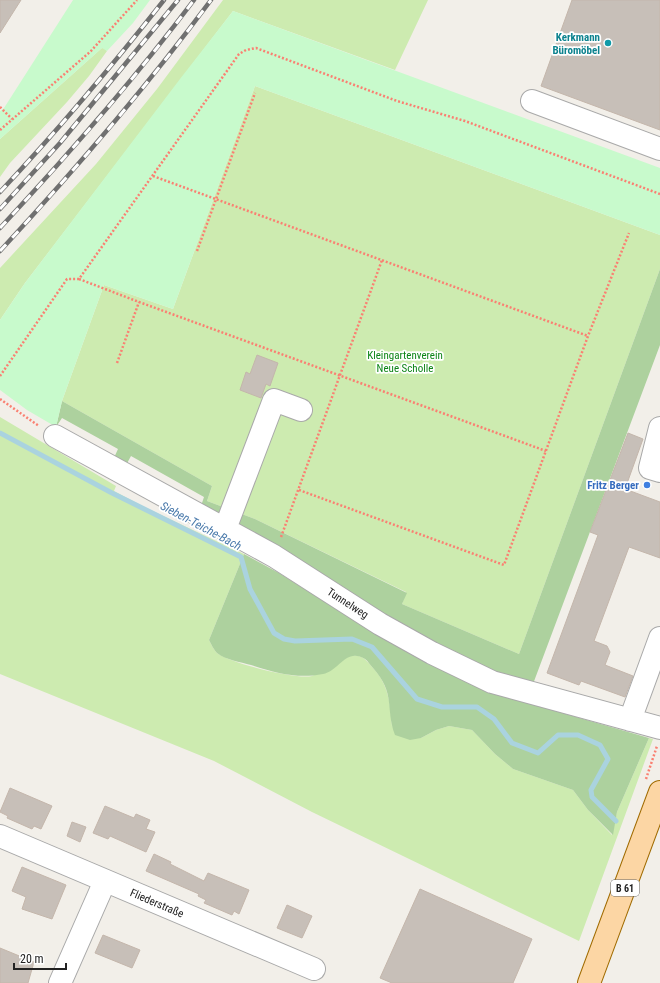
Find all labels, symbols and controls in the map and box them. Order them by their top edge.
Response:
place label: Kerkmann Büromöbel [552,31,600,57]
marker: Kerkmann Büromöbel [603,38,613,48]
park label: Kleingartenverein Neue Scholle [367,349,443,375]
place label: Fritz Berger [587,479,639,492]
marker: Fritz Berger [642,480,652,490]
water label: Sieben-Teiche-Bach [158,499,244,553]
street label: Tunnelweg [325,585,371,622]
road number: B 61 [611,880,639,896]
street label: Fliederstraße [128,886,186,921]
scale bar [14,945,66,971]
text: 20 m [20,952,44,966]

